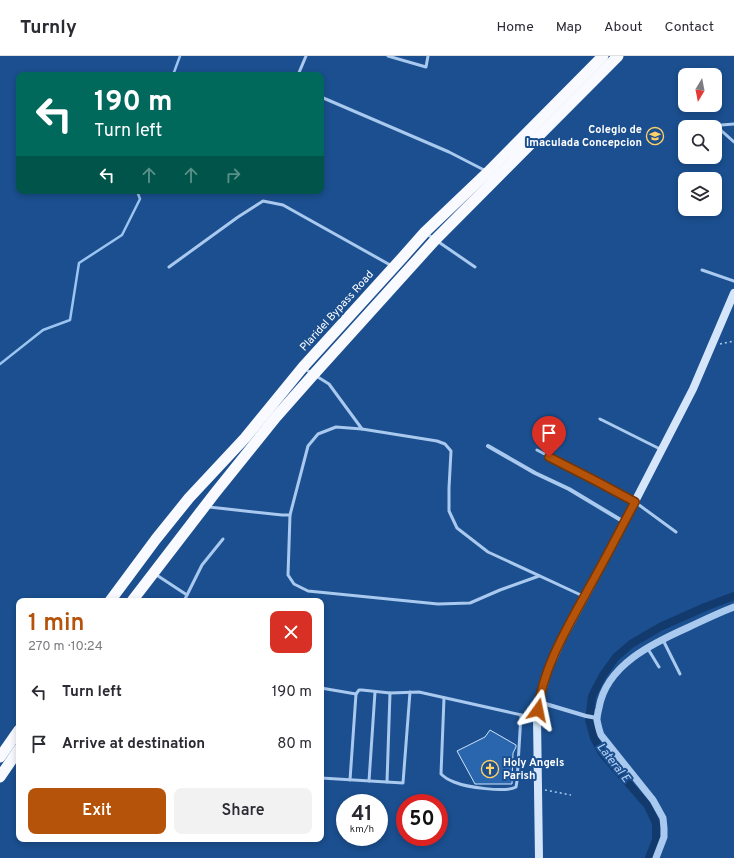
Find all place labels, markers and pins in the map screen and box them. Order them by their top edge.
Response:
place label: Colegio de Imaculada Concepcion [526,123,642,150]
school or university icon: Colegio de Imaculada Concepcion [645,126,665,146]
pin [532,416,566,457]
place label: Holy Angels Parish [503,756,564,783]
church icon: Holy Angels Parish [480,759,500,779]

